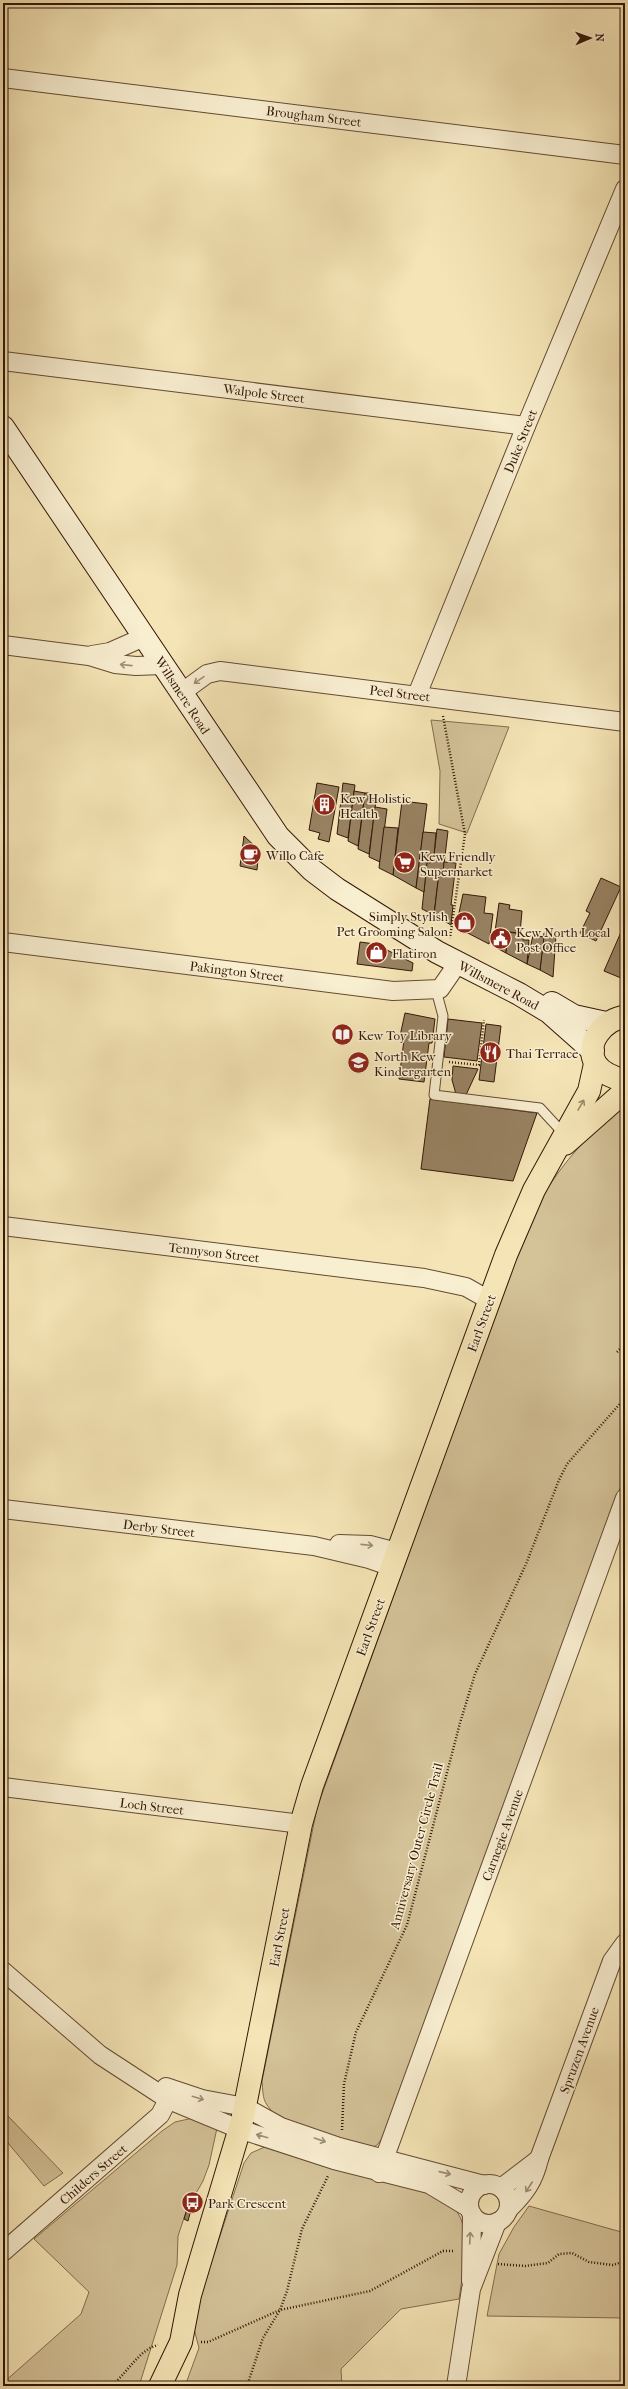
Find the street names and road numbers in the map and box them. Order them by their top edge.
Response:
street label: Brougham Street [265,103,363,130]
street label: Walpole Street [221,381,306,406]
street label: Duke Street [501,407,540,475]
street label: Willsmere Road [151,653,214,738]
street label: Peel Street [369,682,432,705]
street label: Willsmere Road [455,957,543,1013]
street label: Pakington Street [189,958,285,985]
street label: Tennyson Street [168,1239,261,1266]
street label: Earl Street [464,1292,499,1354]
street label: Derby Street [122,1517,196,1540]
street label: Earl Street [353,1596,388,1658]
street label: Anniversary Outer Circle Trail [387,1761,446,1932]
street label: Carnegie Avenue [479,1787,526,1883]
street label: Loch Street [119,1795,185,1818]
street label: Earl Street [266,1906,293,1968]
street label: Spruzen Avenue [557,2004,602,2096]
street label: Childers Street [57,2141,130,2208]

